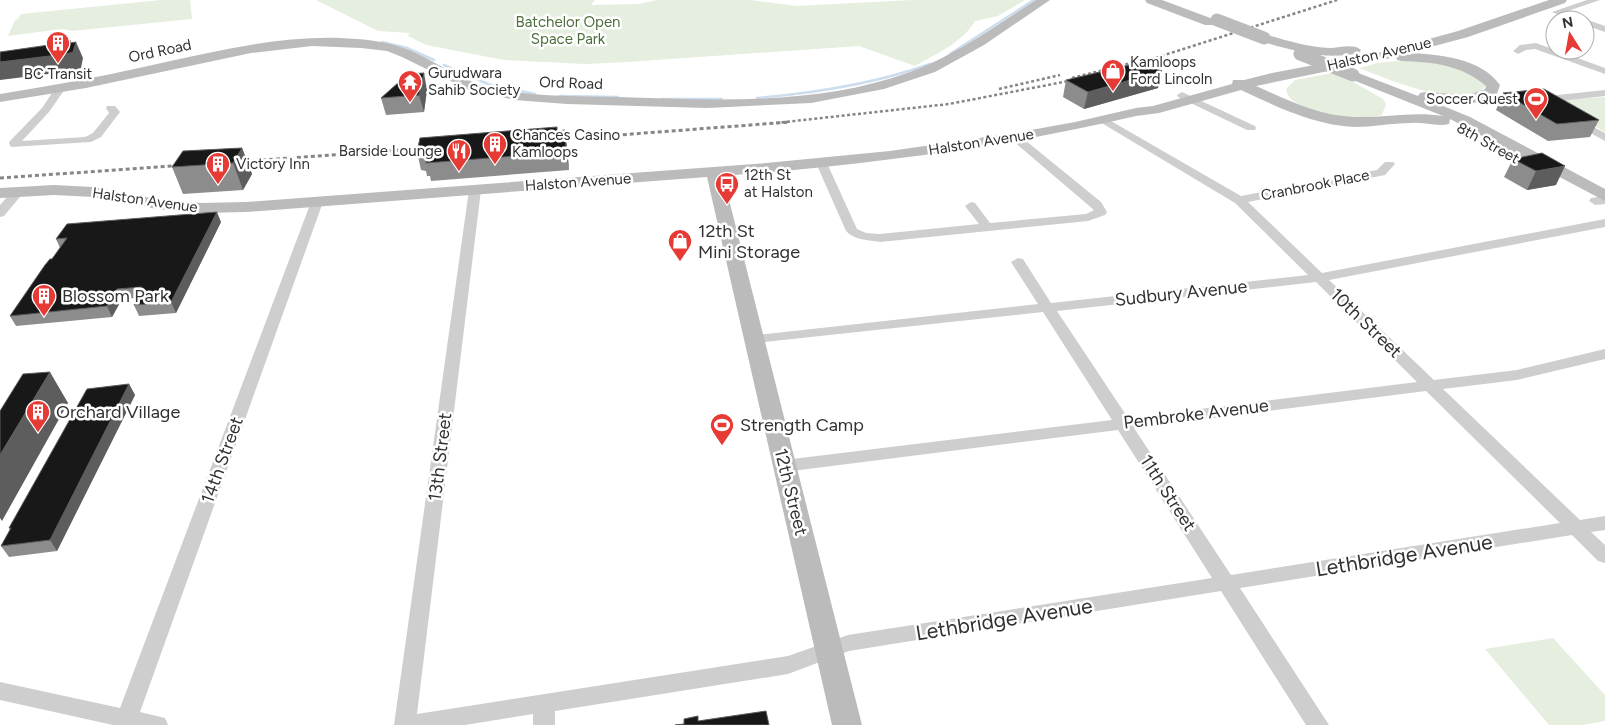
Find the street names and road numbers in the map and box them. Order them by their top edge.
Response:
street label: Halston Avenue [1325,33,1433,75]
street label: Ord Road [127,36,193,66]
street label: Ord Road [539,73,603,93]
street label: 8th Street [1453,118,1523,168]
street label: Halston Avenue [927,125,1035,159]
street label: Cranbrook Place [1259,166,1371,204]
street label: Halston Avenue [524,169,632,195]
street label: Halston Avenue [91,184,199,216]
street label: Sudbury Avenue [1114,275,1249,311]
street label: 10th Street [1326,284,1406,363]
street label: Pembroke Avenue [1122,394,1270,434]
street label: 13th Street [424,411,456,502]
street label: 14th Street [196,414,248,506]
street label: 12th Street [770,446,813,538]
street label: 11th Street [1135,451,1201,535]
street label: Lethbridge Avenue [1314,529,1494,581]
street label: Lethbridge Avenue [914,593,1094,645]

